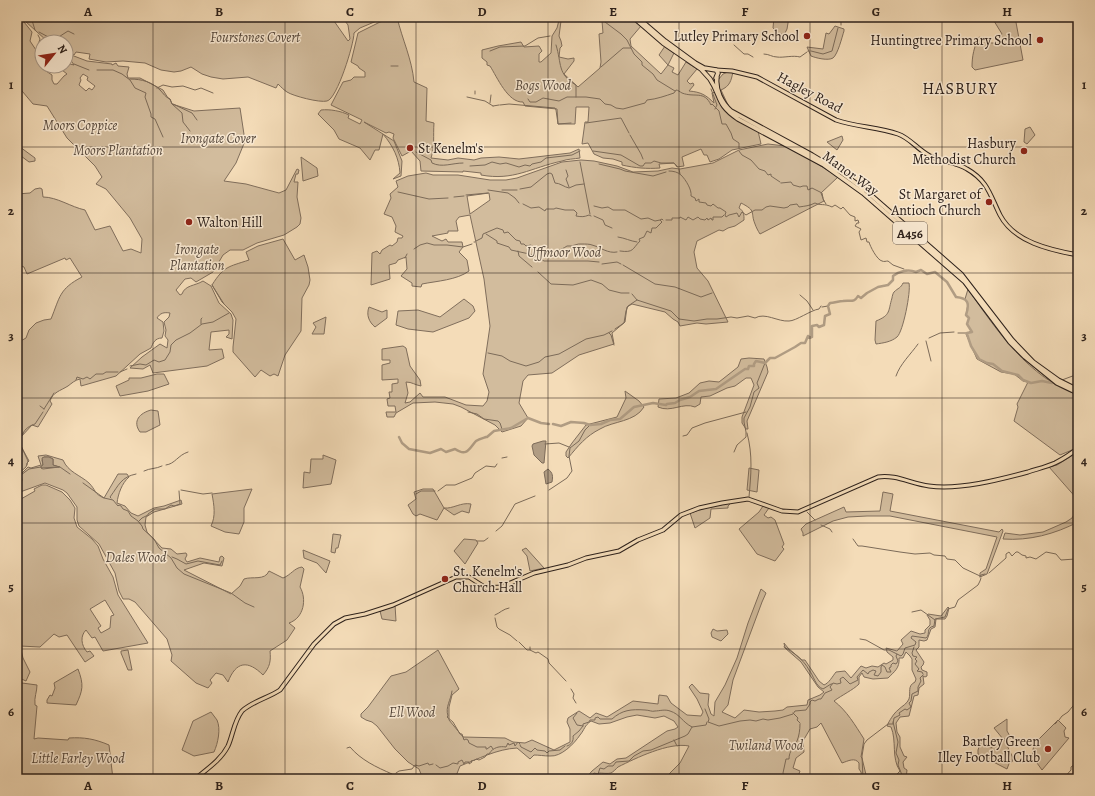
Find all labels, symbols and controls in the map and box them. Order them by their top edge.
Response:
text: A [83,3,93,20]
text: B [215,3,223,20]
text: C [346,3,354,20]
text: D [477,3,487,20]
text: E [609,3,617,20]
text: F [742,3,749,20]
text: G [872,3,880,20]
text: H [1002,3,1012,20]
place label: Lutley Primary School [673,27,800,46]
park label: Fourstones Covert [210,28,301,47]
marker: Lutley Primary School [802,31,812,41]
place label: Huntingtree Primary School [870,31,1033,50]
north arrow [34,34,74,74]
marker: Huntingtree Primary School [1035,35,1045,45]
text: N [54,42,71,56]
street label: Hagley Road [774,67,846,118]
text: 1 [9,76,14,93]
park label: Bogs Wood [515,76,572,95]
text: 1 [1082,76,1087,93]
district label: HASBURY [922,78,998,100]
park label: Moors Coppice [43,116,117,135]
park label: Irongate Cover [180,129,257,148]
place label: Hasbury Methodist Church [912,134,1017,169]
place label: St Kenelm's [418,139,483,158]
park label: Moors Plantation [73,141,163,160]
marker: St Kenelm's [405,143,415,153]
street label: Manor Way [819,146,883,201]
marker: Hasbury Methodist Church [1019,146,1029,156]
place label: St Margaret of Antioch Church [890,185,983,220]
marker: St Margaret of Antioch Church [984,197,994,207]
text: 2 [8,202,15,219]
text: 2 [1081,202,1088,219]
place label: Walton Hill [196,213,263,232]
marker: Walton Hill [184,217,194,227]
road number: A456 [893,222,927,244]
park label: Irongate Plantation [170,240,225,275]
park label: Uffmoor Wood [527,243,602,262]
text: 3 [8,327,14,344]
text: 3 [1081,327,1087,344]
text: 4 [8,452,14,469]
text: 4 [1081,452,1087,469]
park label: Dales Wood [106,548,167,567]
place label: St. Kenelm's Church Hall [453,562,522,597]
marker: St. Kenelm's Church Hall [440,574,450,584]
text: 5 [8,578,14,595]
text: 5 [1081,578,1087,595]
text: 6 [8,703,14,720]
park label: Ell Wood [389,703,436,722]
text: 6 [1081,703,1087,720]
place label: Bartley Green Illey Football Club [938,732,1040,767]
park label: Twiland Wood [729,736,804,755]
marker: Bartley Green Illey Football Club [1043,744,1053,754]
park label: Little Farley Wood [31,749,125,768]
text: A [83,777,93,794]
text: B [215,777,223,794]
text: C [346,777,354,794]
text: D [477,777,487,794]
text: E [609,777,617,794]
text: F [742,777,749,794]
text: G [872,777,880,794]
text: H [1002,777,1012,794]

